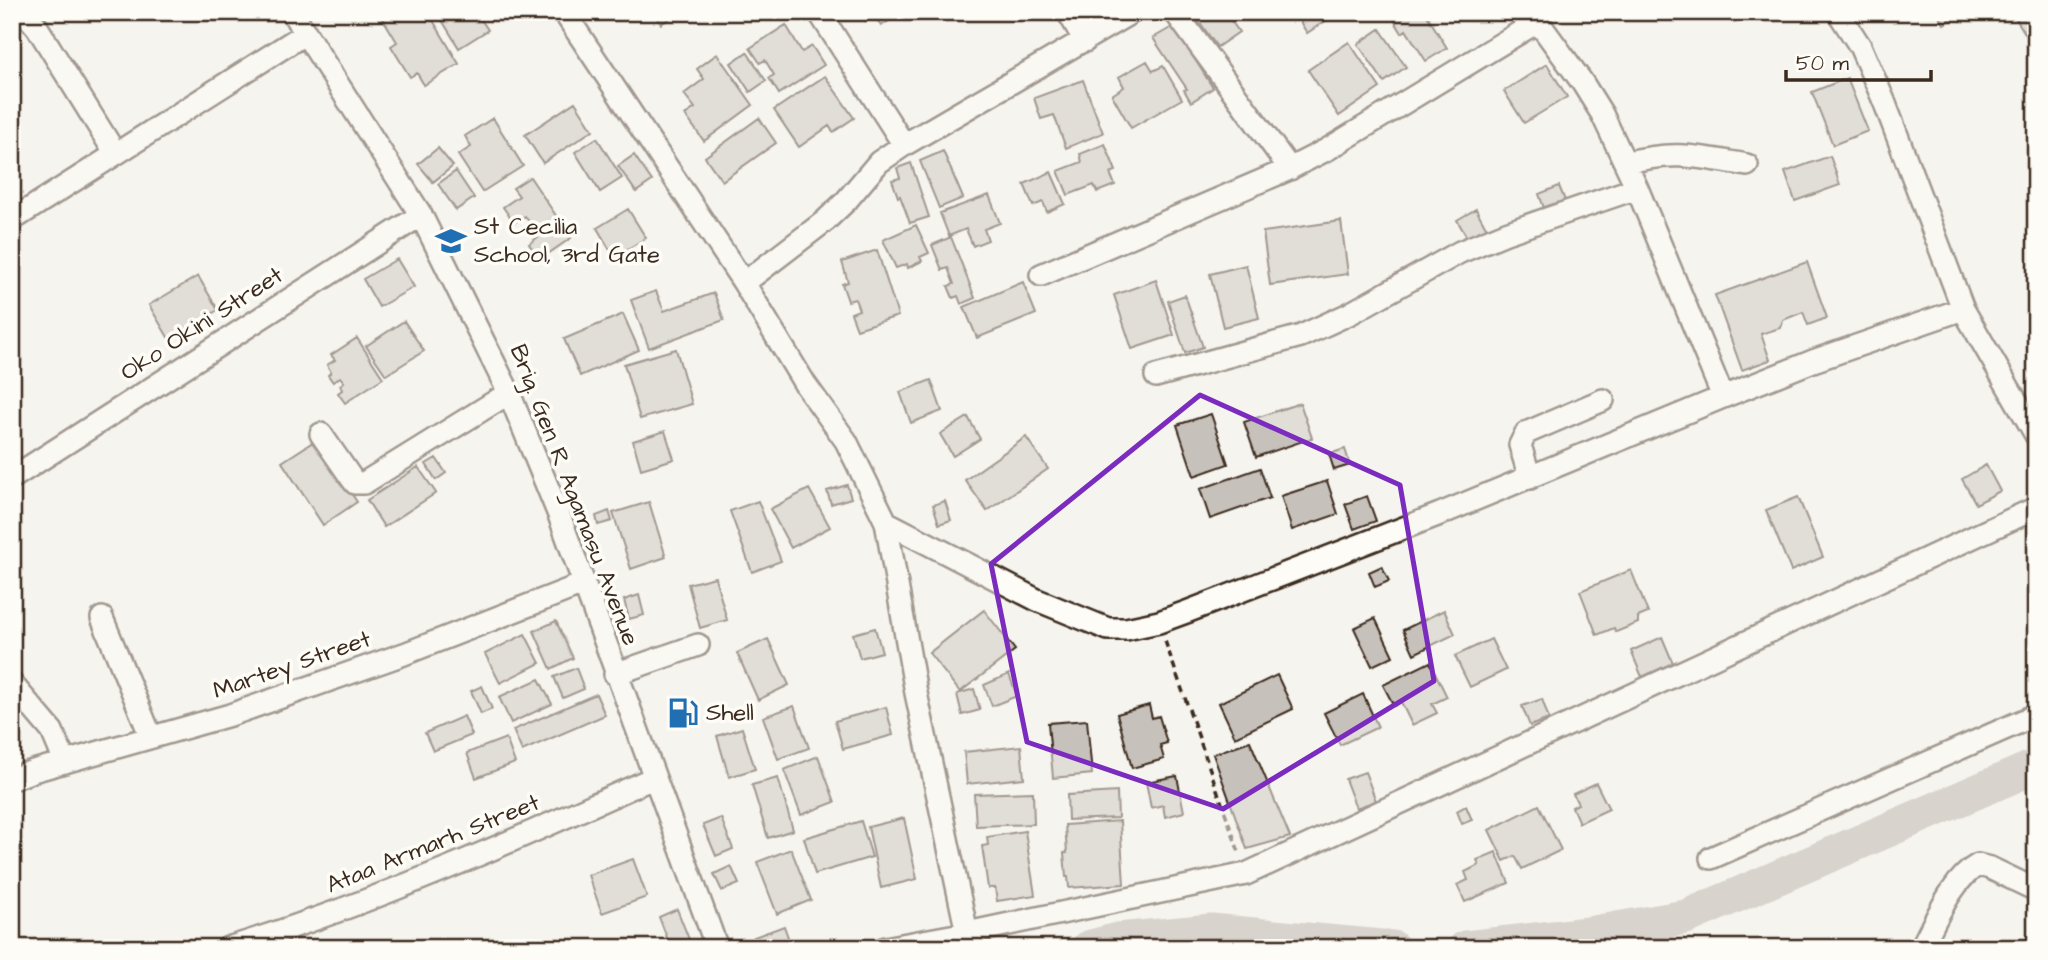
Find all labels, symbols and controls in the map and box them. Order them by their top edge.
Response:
scale bar [1786,38,1931,82]
text: 50 m [1796,49,1850,78]
place label: St Cecilia School, 3rd Gate [474,210,660,272]
school or university icon: St Cecilia School, 3rd Gate [434,224,468,258]
street label: Oko Okini Street [114,258,290,389]
street label: Brig. Gen R Agamasu Avenue [500,340,647,651]
street label: Martey Street [209,622,376,709]
fuel station icon: Shell [666,696,700,730]
place label: Shell [706,696,754,730]
street label: Ataa Armarh Street [321,786,545,902]

